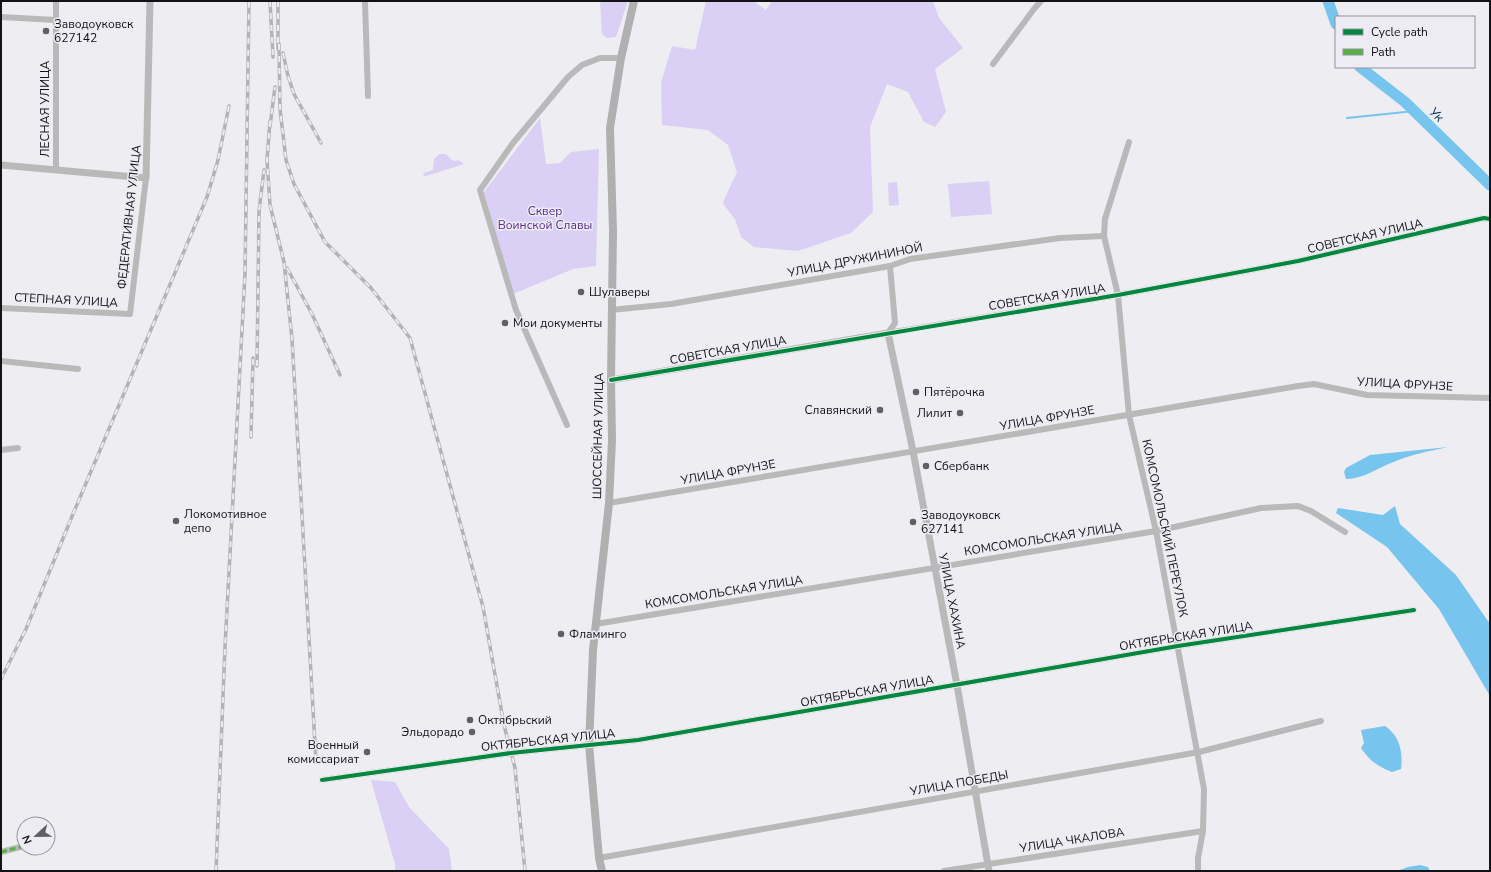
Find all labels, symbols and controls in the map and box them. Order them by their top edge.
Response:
place label: Заводоуковск 627142 [54,16,134,46]
legend [1335,16,1475,68]
text: Cycle path [1371,24,1428,40]
marker: Заводоуковск 627142 [41,26,51,36]
text: Path [1371,44,1396,60]
street label: ЛЕСНАЯ УЛИЦА [37,60,53,157]
water label: Ук [1425,103,1448,126]
street label: ФЕДЕРАТИВНАЯ УЛИЦА [113,144,145,290]
park label: Сквер Воинской Славы [498,203,592,233]
street label: СОВЕТСКАЯ УЛИЦА [1306,215,1425,257]
street label: УЛИЦА ДРУЖИНИНОЙ [785,239,924,281]
street label: СОВЕТСКАЯ УЛИЦА [987,280,1107,314]
place label: Шулаверы [589,284,650,300]
marker: Шулаверы [576,287,586,297]
street label: СТЕПНАЯ УЛИЦА [14,289,119,311]
place label: Мои документы [513,315,602,331]
marker: Мои документы [500,318,510,328]
street label: СОВЕТСКАЯ УЛИЦА [669,332,788,368]
street label: ШОССЕЙНАЯ УЛИЦА [589,372,607,499]
street label: УЛИЦА ФРУНЗЕ [1356,373,1453,395]
place label: Пятёрочка [924,384,985,400]
marker: Пятёрочка [911,387,921,397]
place label: Славянский [804,402,872,418]
street label: УЛИЦА ФРУНЗЕ [997,402,1096,434]
marker: Славянский [875,405,885,415]
place label: Лилит [917,405,953,421]
marker: Лилит [955,408,965,418]
street label: КОМСОМОЛЬСКИЙ ПЕРЕУЛОК [1138,438,1192,619]
street label: УЛИЦА ФРУНЗЕ [678,456,777,488]
place label: Сбербанк [934,458,990,474]
marker: Сбербанк [921,461,931,471]
place label: Локомотивное депо [184,506,267,536]
place label: Заводоуковск 627141 [921,507,1001,537]
marker: Локомотивное депо [171,516,181,526]
marker: Заводоуковск 627141 [908,517,918,527]
street label: КОМСОМОЛЬСКАЯ УЛИЦА [963,519,1123,559]
street label: УЛИЦА ХАХИНА [935,551,969,651]
street label: КОМСОМОЛЬСКАЯ УЛИЦА [644,572,804,612]
street label: ОКТЯБРЬСКАЯ УЛИЦА [1118,618,1254,654]
place label: Фламинго [569,626,627,642]
marker: Фламинго [556,629,566,639]
street label: ОКТЯБРЬСКАЯ УЛИЦА [799,671,935,711]
place label: Октябрьский [478,712,552,728]
marker: Октябрьский [465,715,475,725]
place label: Эльдорадо [401,724,464,740]
street label: ОКТЯБРЬСКАЯ УЛИЦА [480,725,616,755]
marker: Эльдорадо [467,727,477,737]
place label: Военный комиссариат [287,737,360,767]
marker: Военный комиссариат [362,747,372,757]
street label: УЛИЦА ПОБЕДЫ [908,766,1009,800]
north arrow [16,816,56,856]
street label: УЛИЦА ЧКАЛОВА [1017,824,1126,856]
text: N [19,833,36,846]

